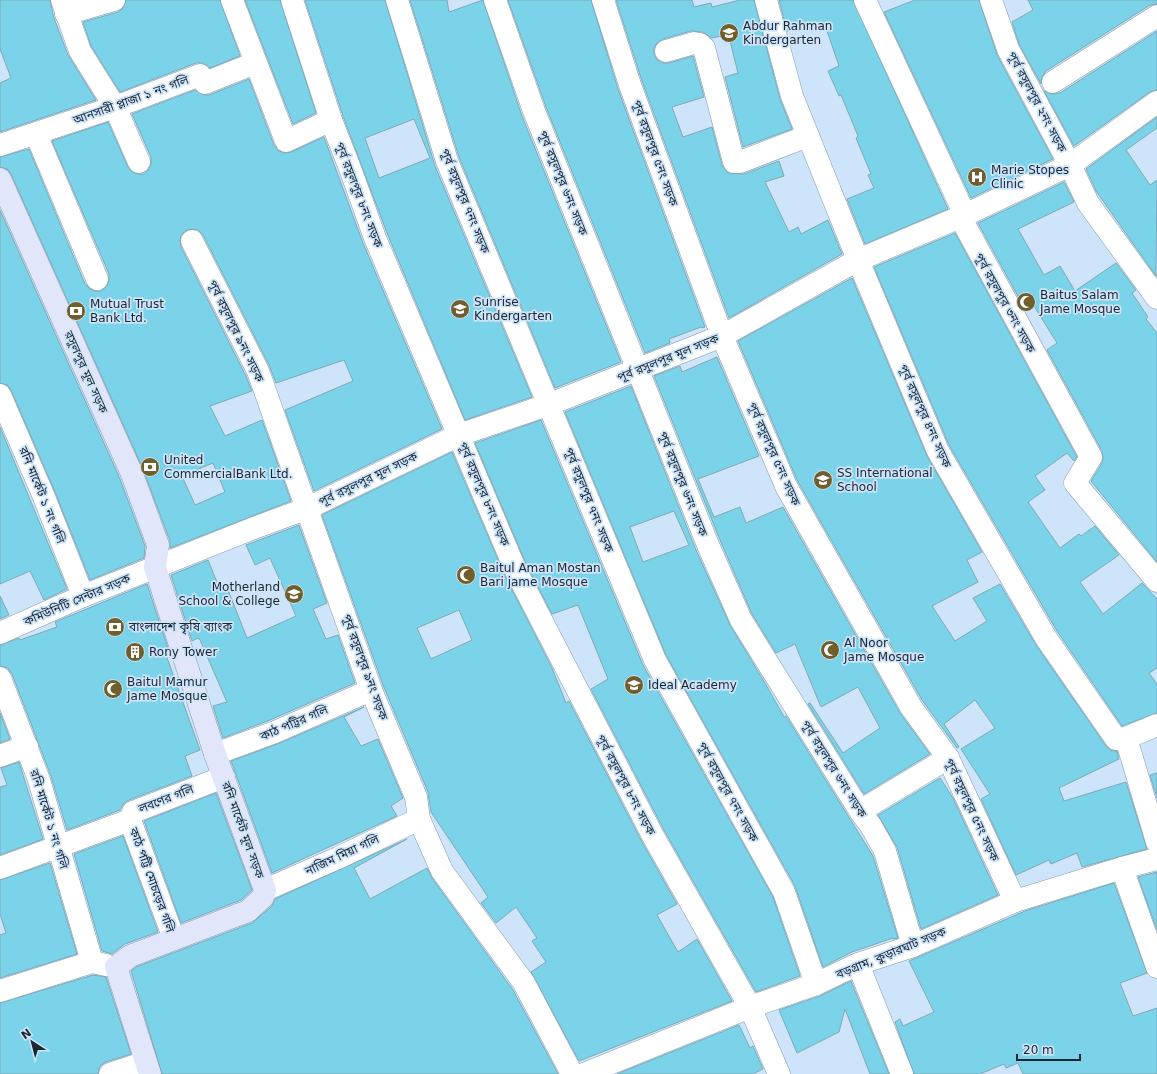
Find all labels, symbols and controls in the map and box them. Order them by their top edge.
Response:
place label: Abdur Rahman Kindergarten [743,19,832,47]
school or university icon: Abdur Rahman Kindergarten [718,22,740,44]
street label: পূর্ব রসুলপুর ২নং সড়ক [1004,49,1070,155]
street label: আনসারী প্লাজা ১ নং গলি [70,72,191,128]
street label: পূর্ব রসুলপুর ৫নং সড়ক [628,98,682,208]
street label: পূর্ব রসুলপুর ৬নং সড়ক [535,128,591,238]
street label: পূর্ব রসুলপুর ৮নং সড়ক [332,140,387,250]
street label: পূর্ব রসুলপুর ৭নং সড়ক [437,146,493,256]
place label: Marie Stopes Clinic [991,163,1069,191]
hospital icon: Marie Stopes Clinic [966,166,988,188]
street label: পূর্ব রসুলপুর ৩নং সড়ক [971,250,1039,356]
street label: পূর্ব রসুলপুর ৯নং সড়ক [204,277,268,385]
place label: Baitus Salam Jame Mosque [1039,288,1120,316]
mosque icon: Baitus Salam Jame Mosque [1015,291,1037,313]
place label: Sunrise Kindergarten [474,295,552,323]
place label: Mutual Trust Bank Ltd. [90,297,164,325]
school or university icon: Sunrise Kindergarten [449,298,471,320]
bank icon: Mutual Trust Bank Ltd. [65,300,87,322]
street label: রসুলপুর মূল সড়ক [60,328,111,416]
street label: পূর্ব রসুলপুর মূল সড়ক [615,330,721,386]
street label: পূর্ব রসুলপুর ৪নং সড়ক [895,362,955,471]
street label: পূর্ব রসুলপুর ৫নং সড়ক [744,400,804,509]
street label: পূর্ব রসুলপুর ৬নং সড়ক [655,429,711,539]
street label: পূর্ব রসুলপুর ৮নং সড়ক [455,439,513,549]
street label: রনি মার্কেট ১ নং গলি [16,443,69,546]
street label: পূর্ব রসুলপুর ৭নং সড়ক [561,445,617,555]
street label: পূর্ব রসুলপুর মূল সড়ক [316,448,420,510]
place label: United CommercialBank Ltd. [164,453,293,481]
bank icon: United CommercialBank Ltd. [139,456,161,478]
place label: SS International School [837,466,933,494]
school or university icon: SS International School [812,469,834,491]
place label: Baitul Aman Mostan Bari jame Mosque [480,561,601,589]
mosque icon: Baitul Aman Mostan Bari jame Mosque [455,564,477,586]
street label: কমিউনিটি সেন্টার সড়ক [20,570,133,629]
place label: Motherland School & College [178,580,280,608]
school or university icon: Motherland School & College [283,583,305,605]
street label: পূর্ব রসুলপুর ৯নং সড়ক [338,612,392,722]
bank icon: বাংলাদেশ কৃষি ব্যাংক [104,616,126,638]
place label: বাংলাদেশ কৃষি ব্যাংক [128,619,233,635]
place label: Al Noor Jame Mosque [843,636,924,664]
mosque icon: Al Noor Jame Mosque [819,639,841,661]
building icon: Rony Tower [124,641,146,663]
place label: Rony Tower [149,645,217,659]
school or university icon: Ideal Academy [623,674,645,696]
place label: Baitul Mamur Jame Mosque [126,675,207,703]
mosque icon: Baitul Mamur Jame Mosque [102,678,124,700]
place label: Ideal Academy [648,678,737,692]
street label: কাঠ পট্টির গলি [257,701,330,744]
street label: পূর্ব রসুলপুর ৬নং সড়ক [798,717,871,821]
street label: পূর্ব রসুলপুর ৮নং সড়ক [593,732,659,838]
street label: পূর্ব রসুলপুর ৭নং সড়ক [694,739,762,845]
street label: পূর্ব রসুলপুর ৫নং সড়ক [941,756,1003,864]
street label: রনি মার্কেট ১ নং গলি [27,766,72,871]
street label: রনি মার্কেট মূল সড়ক [218,778,268,881]
street label: লবণের গলি [135,781,196,816]
street label: কাঠ পট্টি মোচড়ের গলি [126,824,178,934]
street label: নাজিম মিয়া গলি [302,831,381,879]
street label: বড়গ্রাম, কুড়ারঘাট সড়ক [833,923,949,983]
north arrow [12,1022,52,1062]
text: N [19,1026,34,1042]
scale bar [1017,1036,1080,1062]
text: 20 m [1023,1043,1054,1057]

